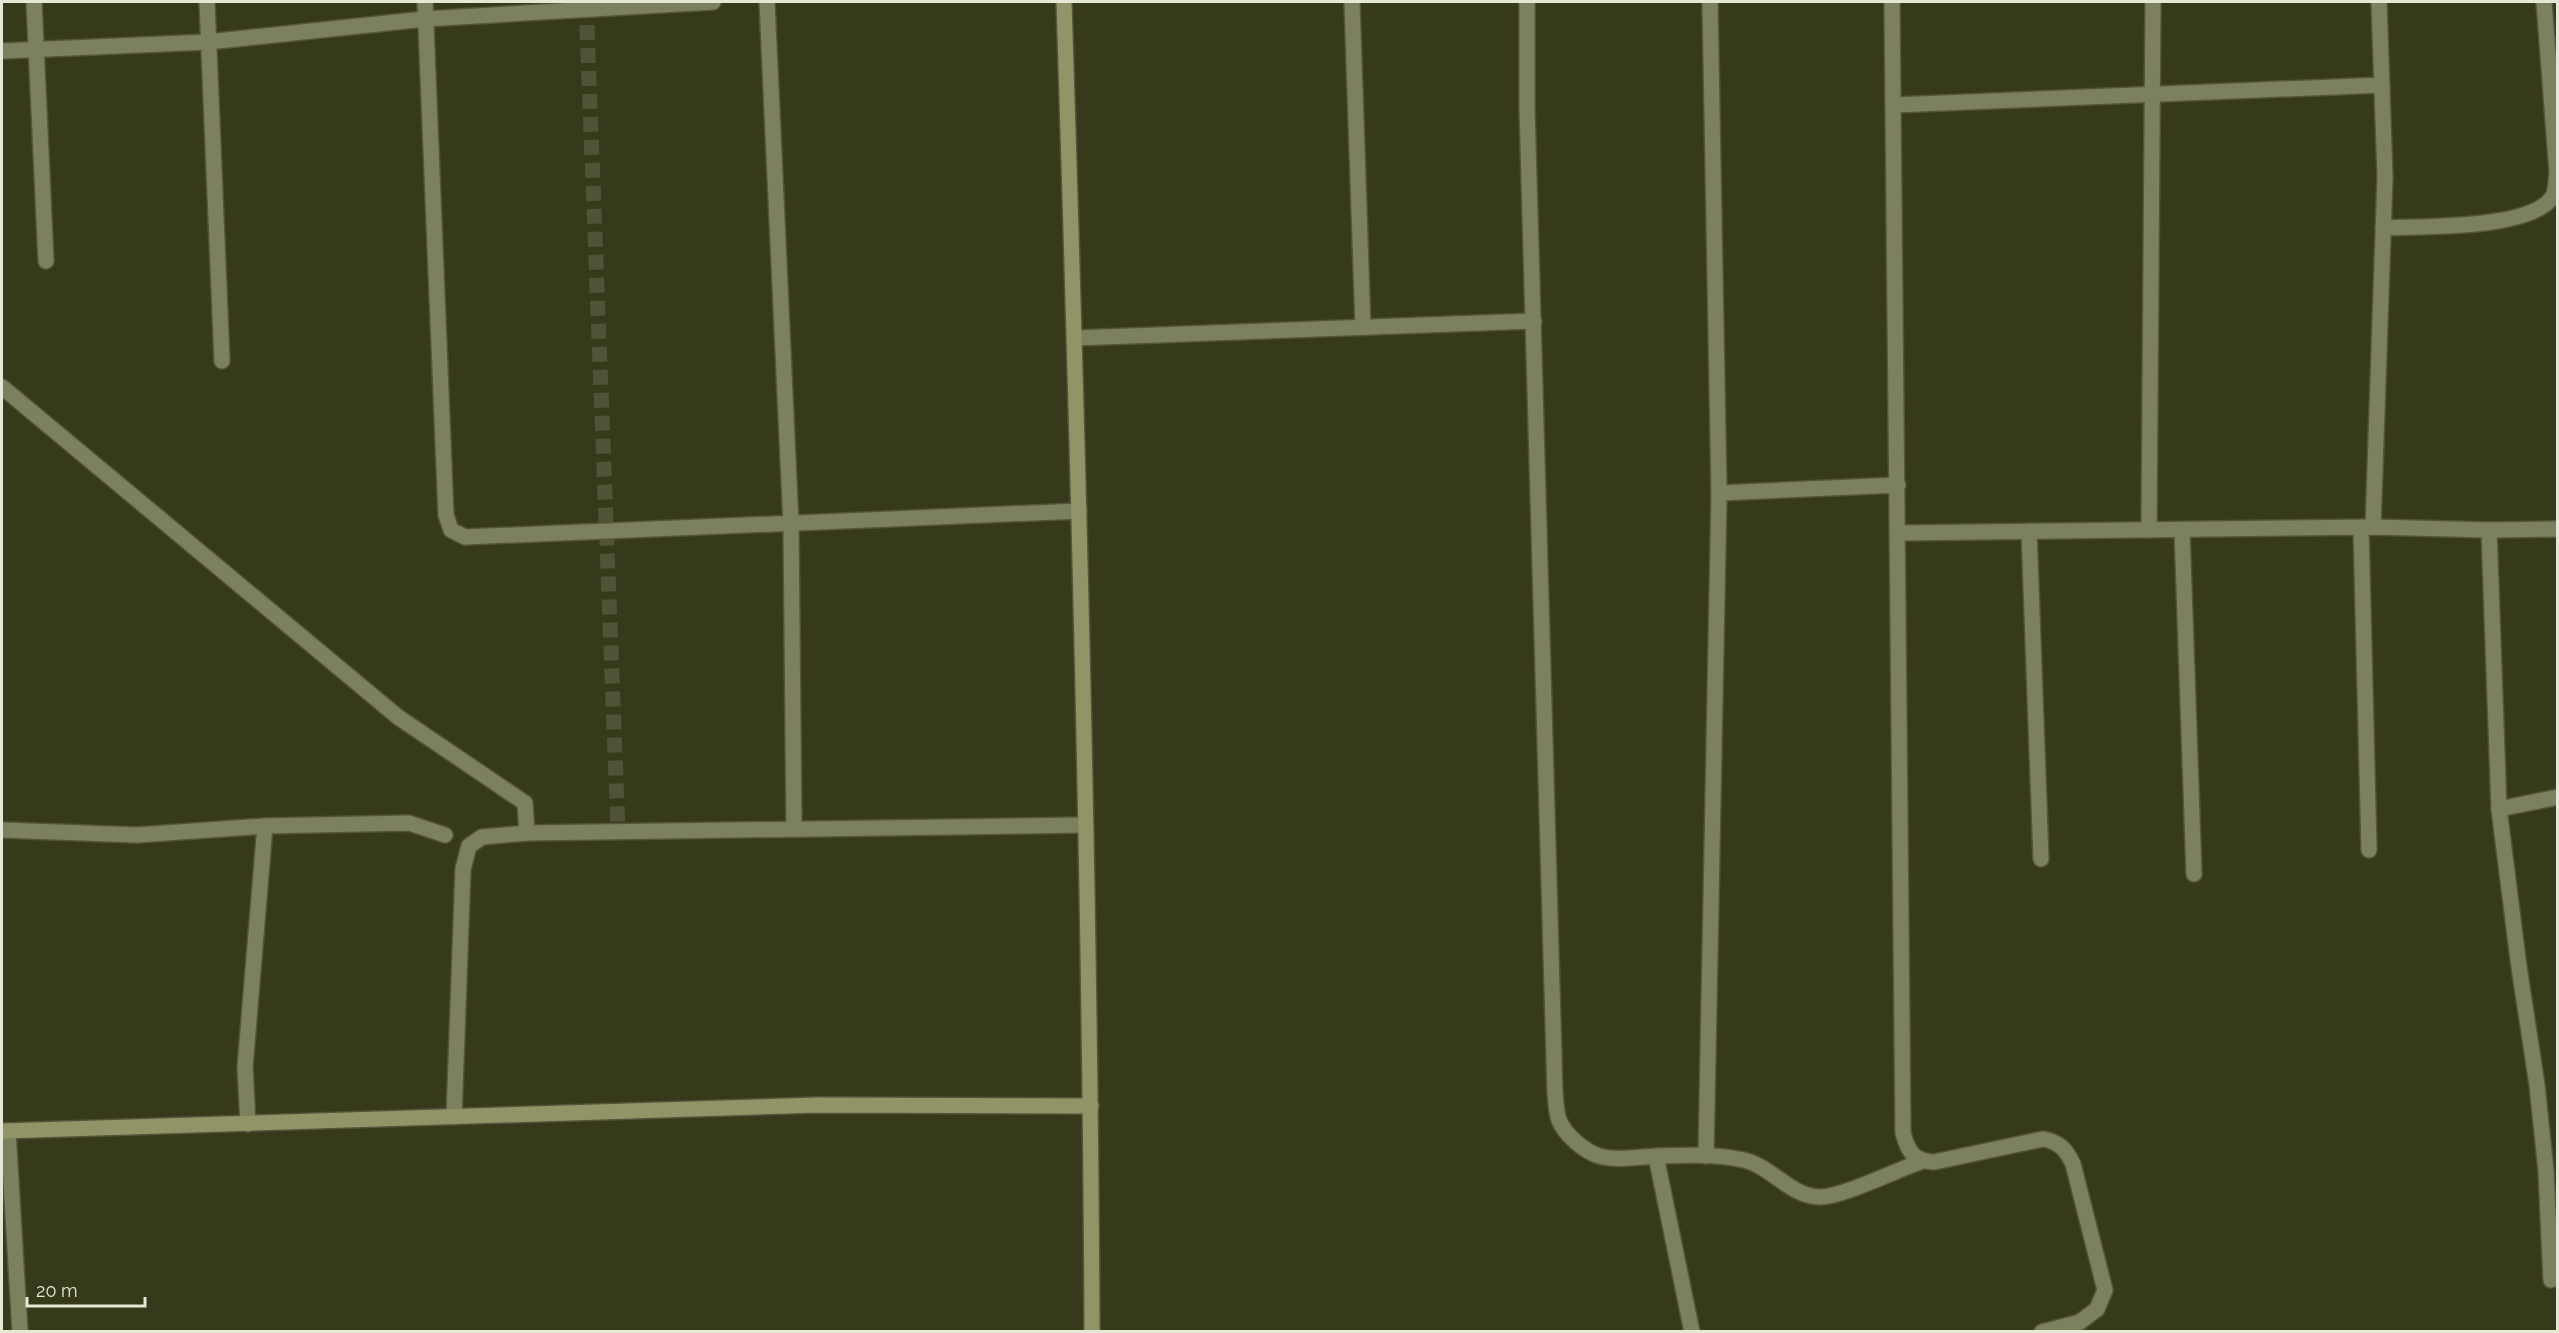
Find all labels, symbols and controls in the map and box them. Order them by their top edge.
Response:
scale bar [27,1270,146,1308]
text: 20 m [36,1280,78,1301]

